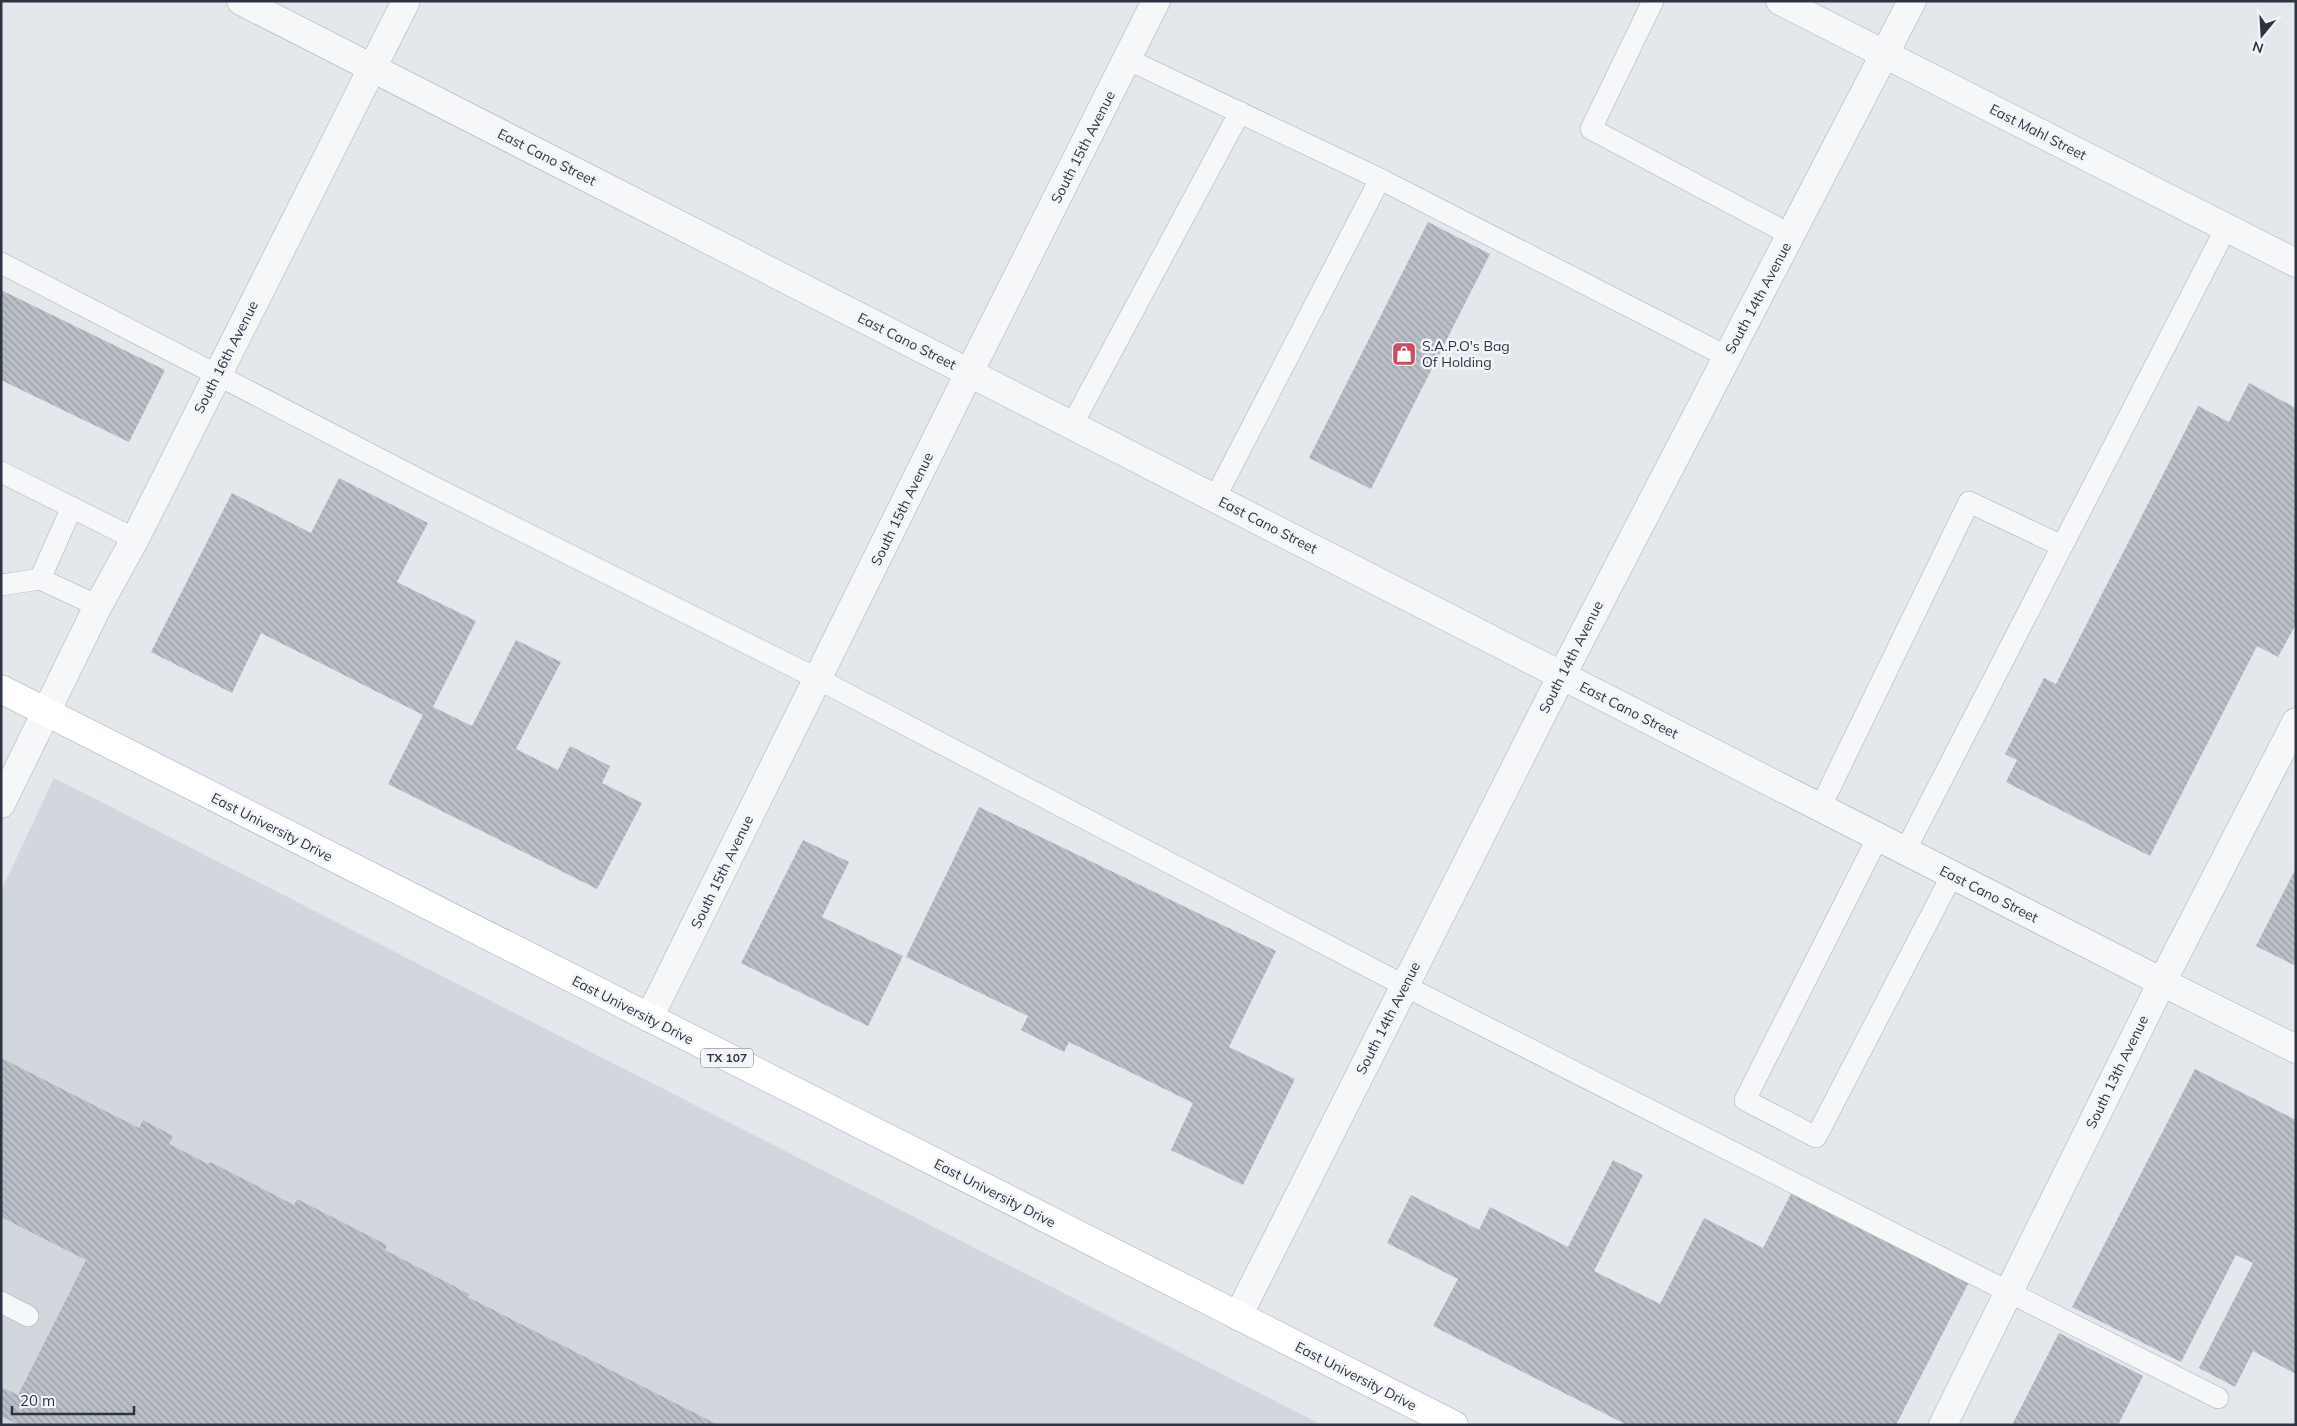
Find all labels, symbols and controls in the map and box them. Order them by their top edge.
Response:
north arrow [2237,10,2287,60]
text: N [2250,37,2266,58]
street label: South 15th Avenue [1047,88,1119,206]
street label: East Mahl Street [1987,100,2090,164]
street label: East Cano Street [495,124,599,190]
street label: South 14th Avenue [1721,239,1795,357]
street label: South 16th Avenue [190,298,262,416]
street label: East Cano Street [855,308,959,374]
place label: S.A.P.O's Bag Of Holding [1422,337,1510,371]
shop icon: S.A.P.O's Bag Of Holding [1391,341,1417,367]
street label: South 15th Avenue [867,449,937,569]
street label: East Cano Street [1216,492,1320,558]
street label: South 14th Avenue [1535,598,1607,716]
street label: East Cano Street [1577,677,1681,743]
street label: East University Drive [208,789,336,865]
street label: South 15th Avenue [687,812,757,932]
street label: East Cano Street [1937,861,2041,927]
street label: South 14th Avenue [1352,959,1424,1077]
street label: East University Drive [569,972,697,1048]
street label: South 13th Avenue [2082,1012,2152,1132]
road number: TX 107 [701,1048,753,1068]
street label: East University Drive [931,1155,1059,1231]
street label: East University Drive [1292,1338,1420,1414]
scale bar [12,1384,135,1416]
text: 20 m [20,1391,55,1410]

